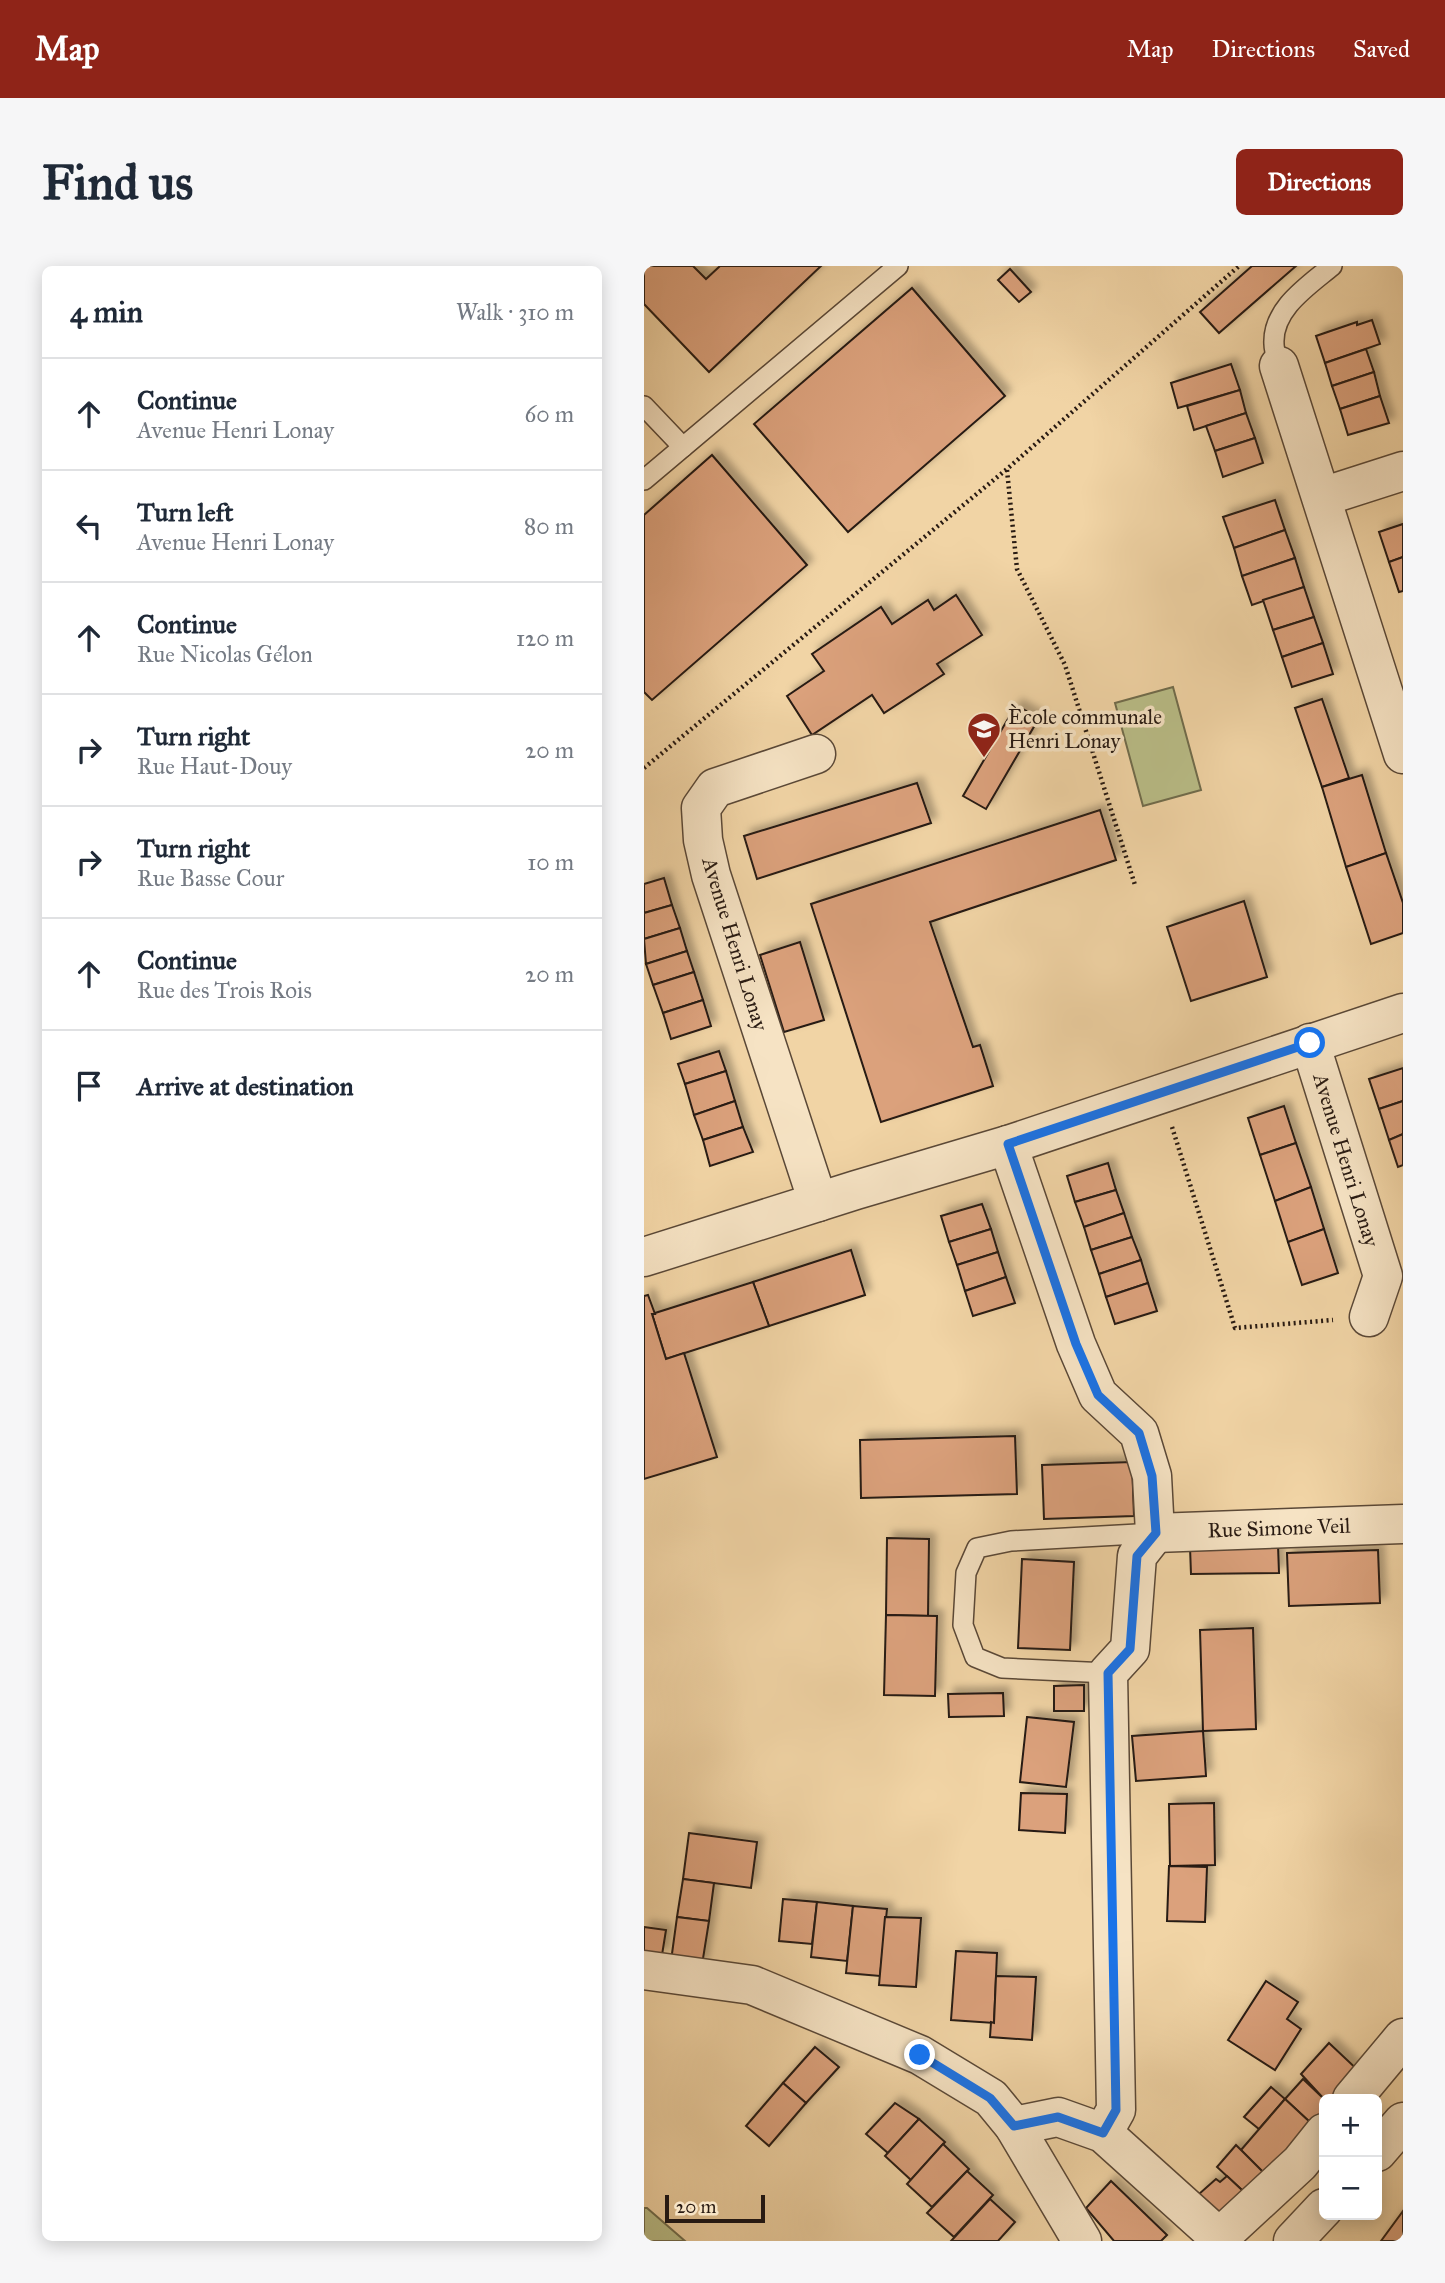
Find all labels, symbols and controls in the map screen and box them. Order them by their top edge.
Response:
text: Map [35,29,99,69]
text: Map [1127,34,1174,64]
text: Directions [1212,34,1315,64]
text: Saved [1353,34,1410,64]
button: Directions [1236,149,1403,215]
text: Find us [42,153,193,212]
text: 4 min [70,294,143,330]
text: Walk · 310 m [456,298,574,326]
text: Continue [137,384,237,416]
icon: ahead [70,395,108,433]
text: 60 m [525,400,574,428]
text: Avenue Henri Lonay [137,416,334,444]
text: Turn left [137,496,233,528]
icon: left [70,507,108,545]
text: 80 m [524,512,574,540]
text: Avenue Henri Lonay [137,528,334,556]
text: Continue [137,608,237,640]
icon: ahead [70,619,108,657]
text: 120 m [516,624,574,652]
text: Rue Nicolas Gélon [137,640,313,668]
place label: Ècole communale Henri Lonay [1008,703,1162,754]
school or university icon: Ècole communale Henri Lonay [965,710,1003,759]
text: Turn right [137,720,250,752]
icon: right [70,731,108,769]
text: 20 m [525,736,574,764]
text: Rue Haut-Douy [137,752,292,780]
text: Turn right [137,832,250,864]
icon: right [70,843,108,881]
text: 10 m [527,848,574,876]
street label: Avenue Henri Lonay [696,853,774,1035]
text: Rue Basse Cour [137,864,284,892]
text: Continue [137,944,237,976]
icon: ahead [70,955,108,993]
text: 20 m [525,960,574,988]
text: Rue des Trois Rois [137,976,312,1004]
route start [1294,1027,1325,1058]
icon: arrive [70,1067,108,1105]
street label: Avenue Henri Lonay [1307,1069,1385,1251]
text: Arrive at destination [137,1070,354,1102]
street label: Rue Simone Veil [1207,1512,1351,1543]
route end [904,2039,935,2070]
map controls [1319,2094,1382,2220]
button: + [1319,2094,1382,2157]
button: − [1319,2157,1382,2220]
scale bar [665,2192,765,2224]
text: 20 m [676,2195,717,2218]

